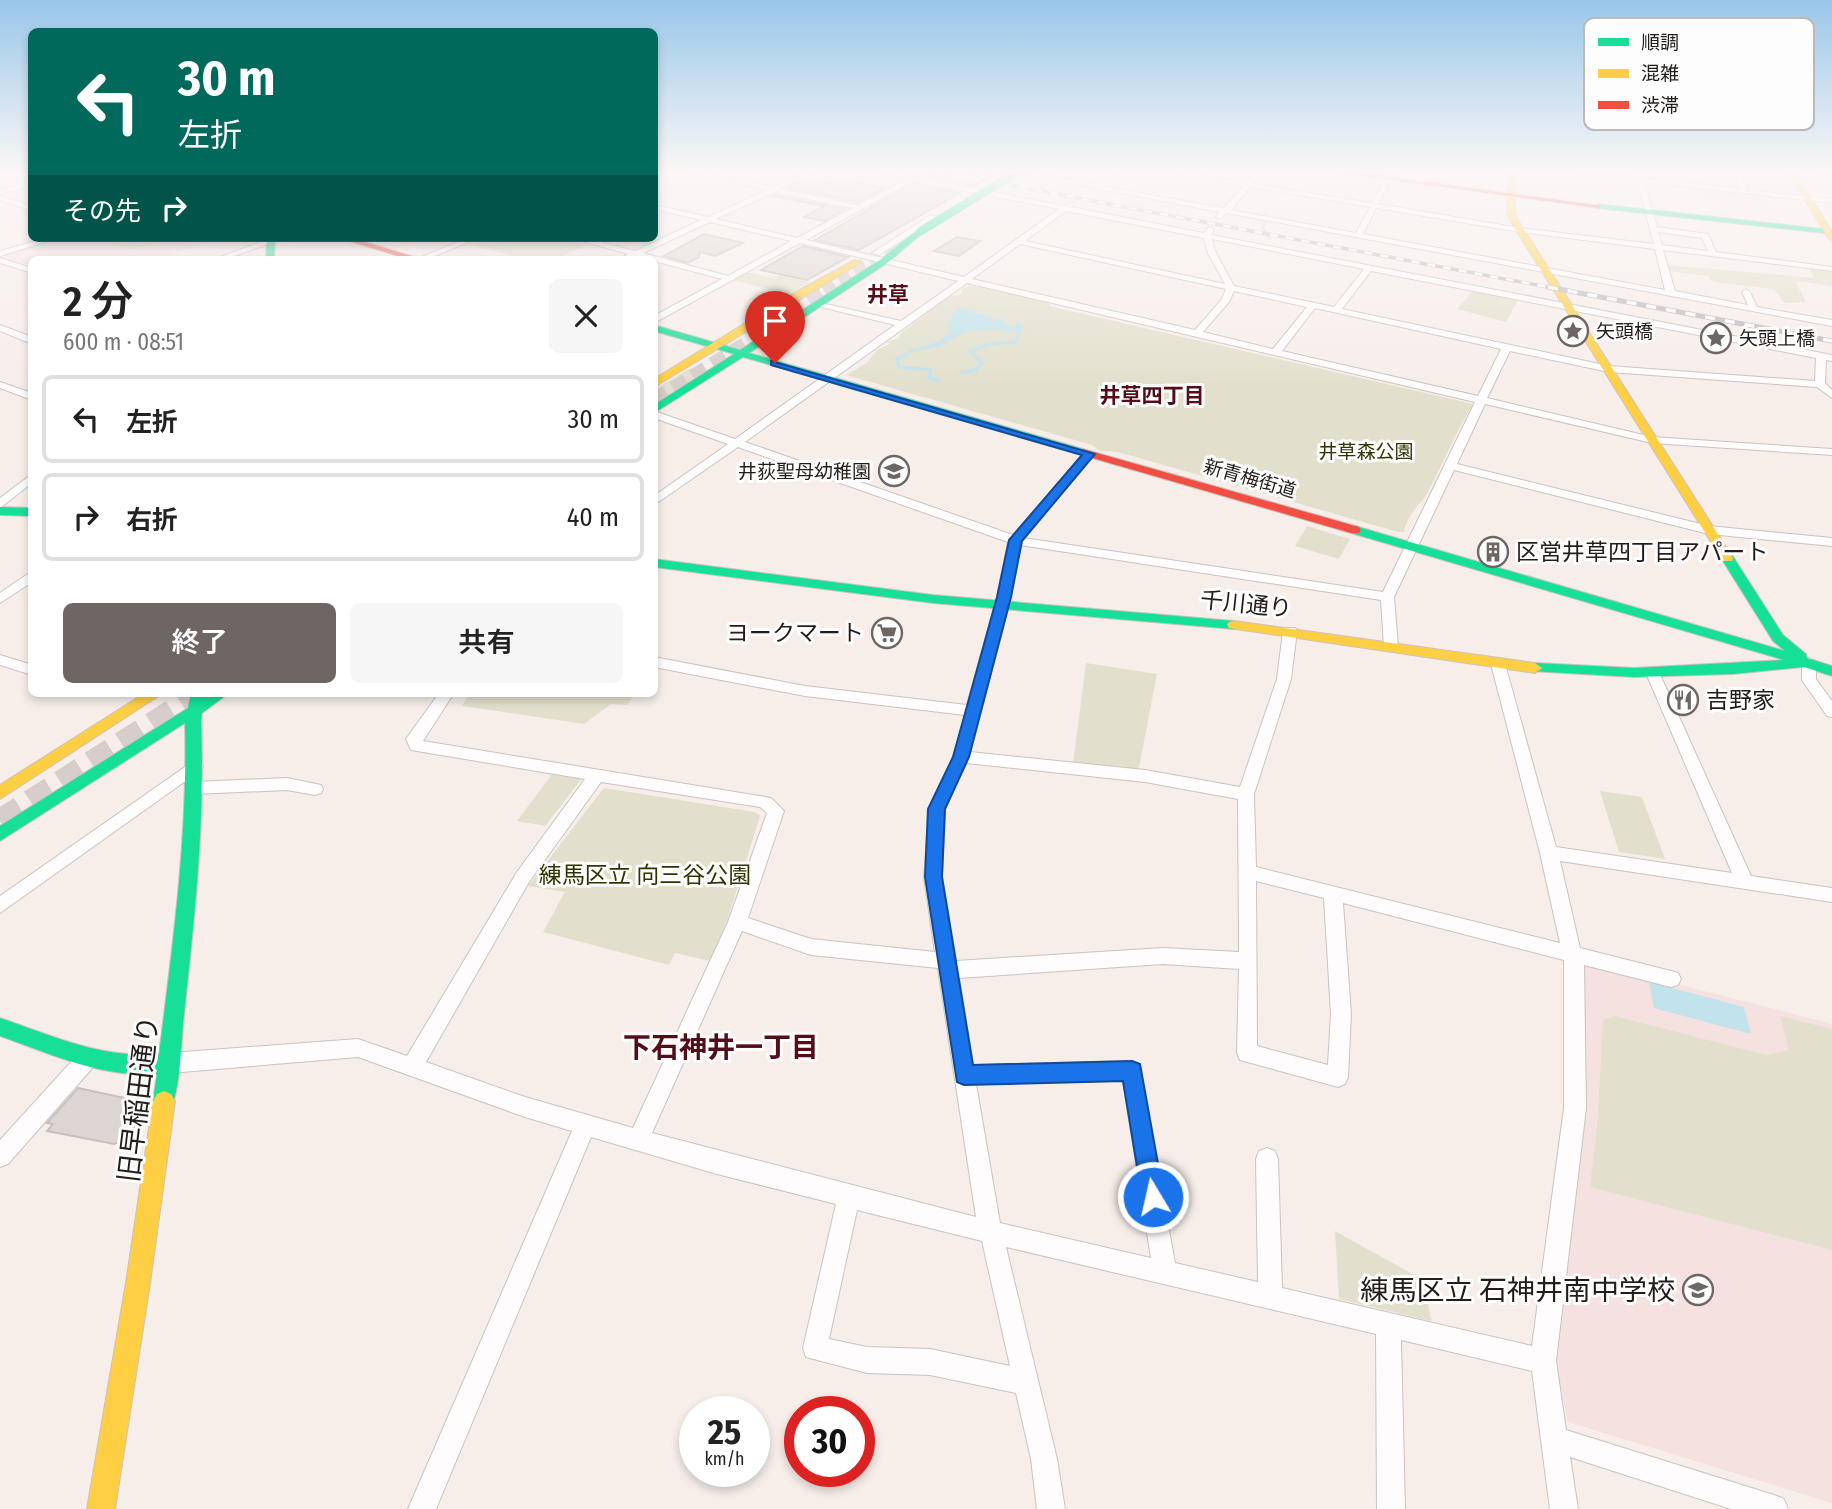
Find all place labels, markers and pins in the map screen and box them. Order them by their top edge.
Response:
pin [745,291,805,363]
place icon: 矢頭橋 [1556,314,1590,348]
place label: 矢頭橋 [1596,320,1653,343]
place icon: 矢頭上橋 [1699,321,1733,355]
place label: 矢頭上橋 [1739,327,1815,350]
school or university icon: 井荻聖母幼稚園 [877,454,911,488]
place label: 井荻聖母幼稚園 [738,460,871,483]
building icon: 区営井草四丁目アパート [1476,535,1510,569]
place label: 区営井草四丁目アパート [1516,538,1769,566]
supermarket icon: ヨークマート [870,616,904,650]
place label: ヨークマート [726,619,864,647]
restaurant icon: 吉野家 [1666,683,1700,717]
place label: 吉野家 [1706,686,1775,714]
school or university icon: 練馬区立 石神井南中学校 [1681,1273,1715,1307]
place label: 練馬区立 石神井南中学校 [1360,1274,1675,1307]

